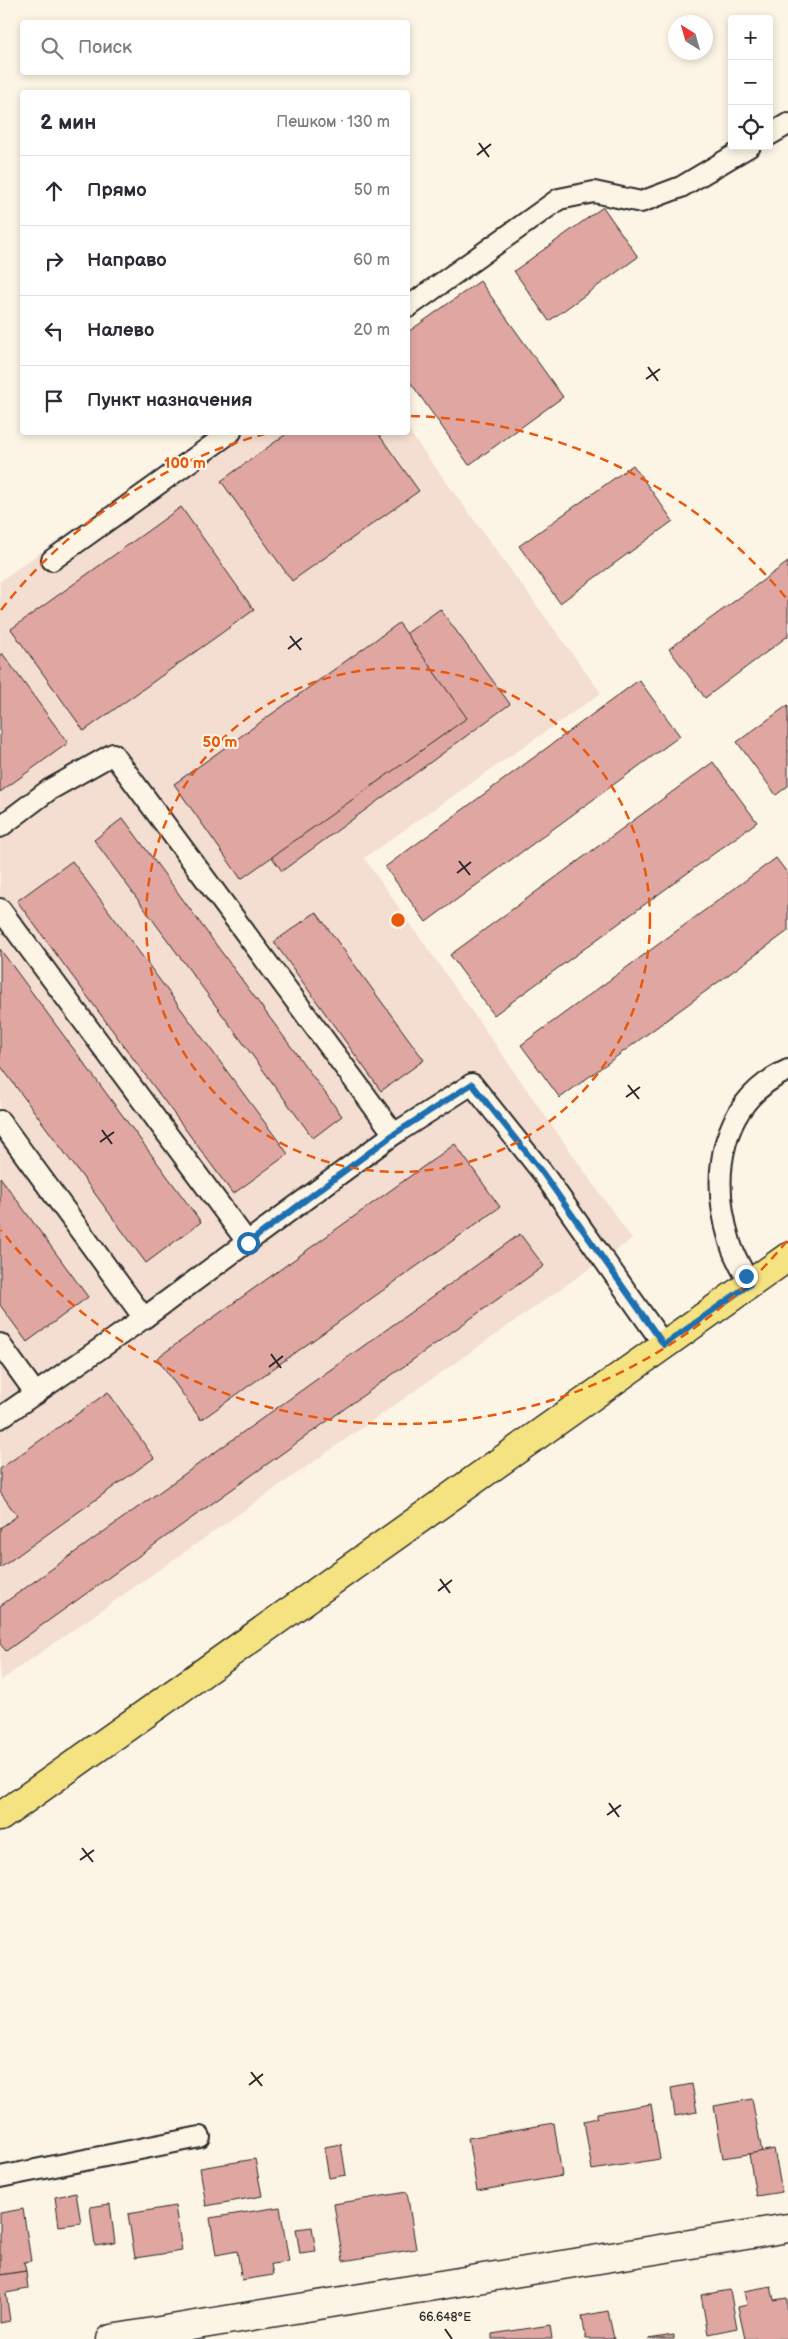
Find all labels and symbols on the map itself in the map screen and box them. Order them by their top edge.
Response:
north arrow [668,15,713,60]
text: 100 m [164,454,206,473]
text: 50 m [203,733,238,752]
centre of rings [389,911,407,929]
route start [237,1232,260,1255]
route end [735,1265,758,1288]
text: 66.648°E [419,2310,471,2325]

